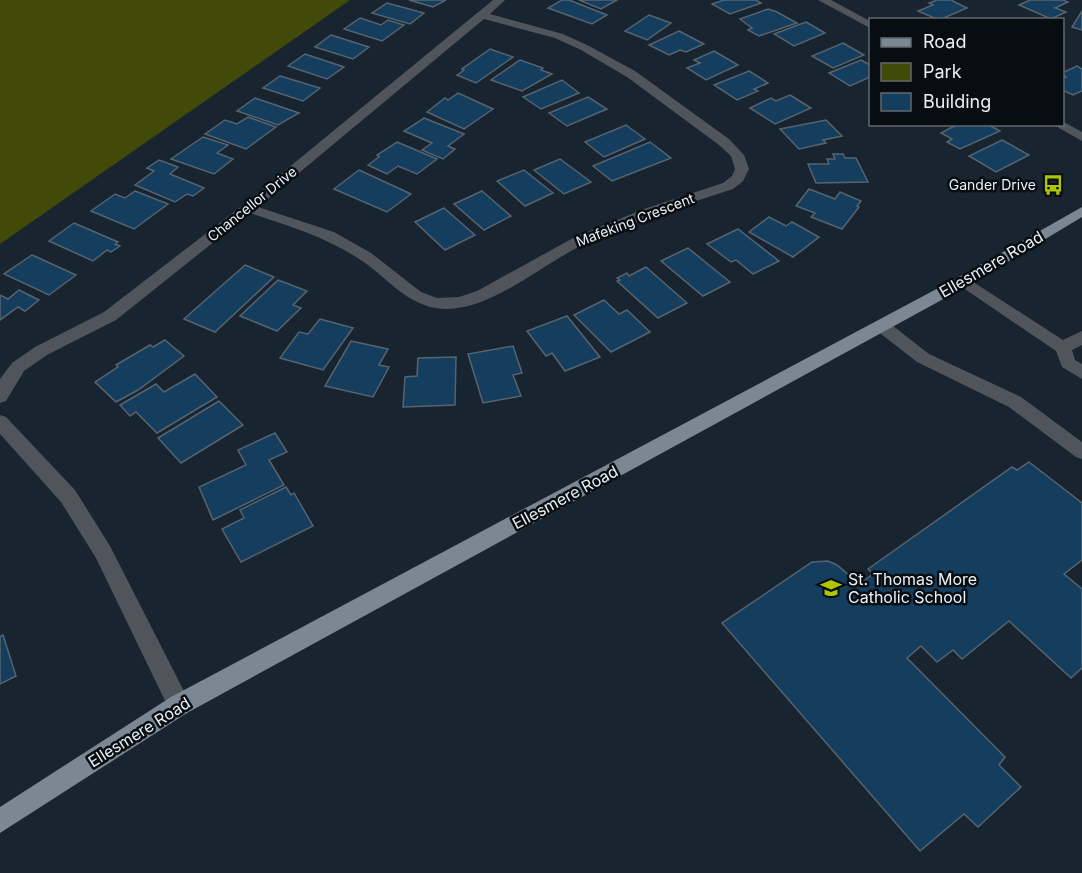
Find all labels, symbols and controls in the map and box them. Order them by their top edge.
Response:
legend [869,18,1064,126]
text: Road [923,31,966,52]
text: Park [923,61,962,82]
text: Building [923,91,991,112]
street label: Chancellor Drive [204,162,300,245]
bus stop icon: Gander Drive [1041,173,1065,197]
place label: Gander Drive [949,176,1036,193]
street label: Mafeking Crescent [573,189,697,250]
street label: Ellesmere Road [935,226,1047,302]
street label: Ellesmere Road [509,461,621,533]
place label: St. Thomas More Catholic School [848,569,977,607]
school or university icon: St. Thomas More Catholic School [819,576,843,600]
street label: Ellesmere Road [84,693,194,771]

